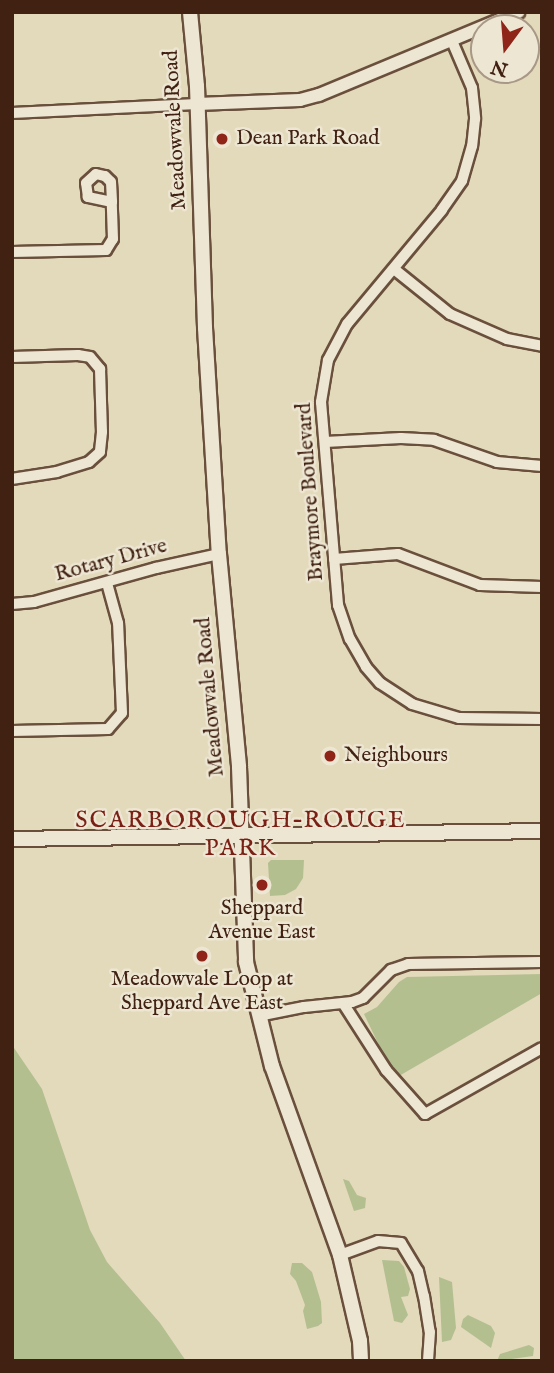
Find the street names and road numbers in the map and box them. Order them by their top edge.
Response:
street label: Meadowvale Road [159,49,193,211]
street label: Braymore Boulevard [292,402,330,582]
street label: Rotary Drive [52,534,170,588]
street label: Meadowvale Road [191,616,231,778]

